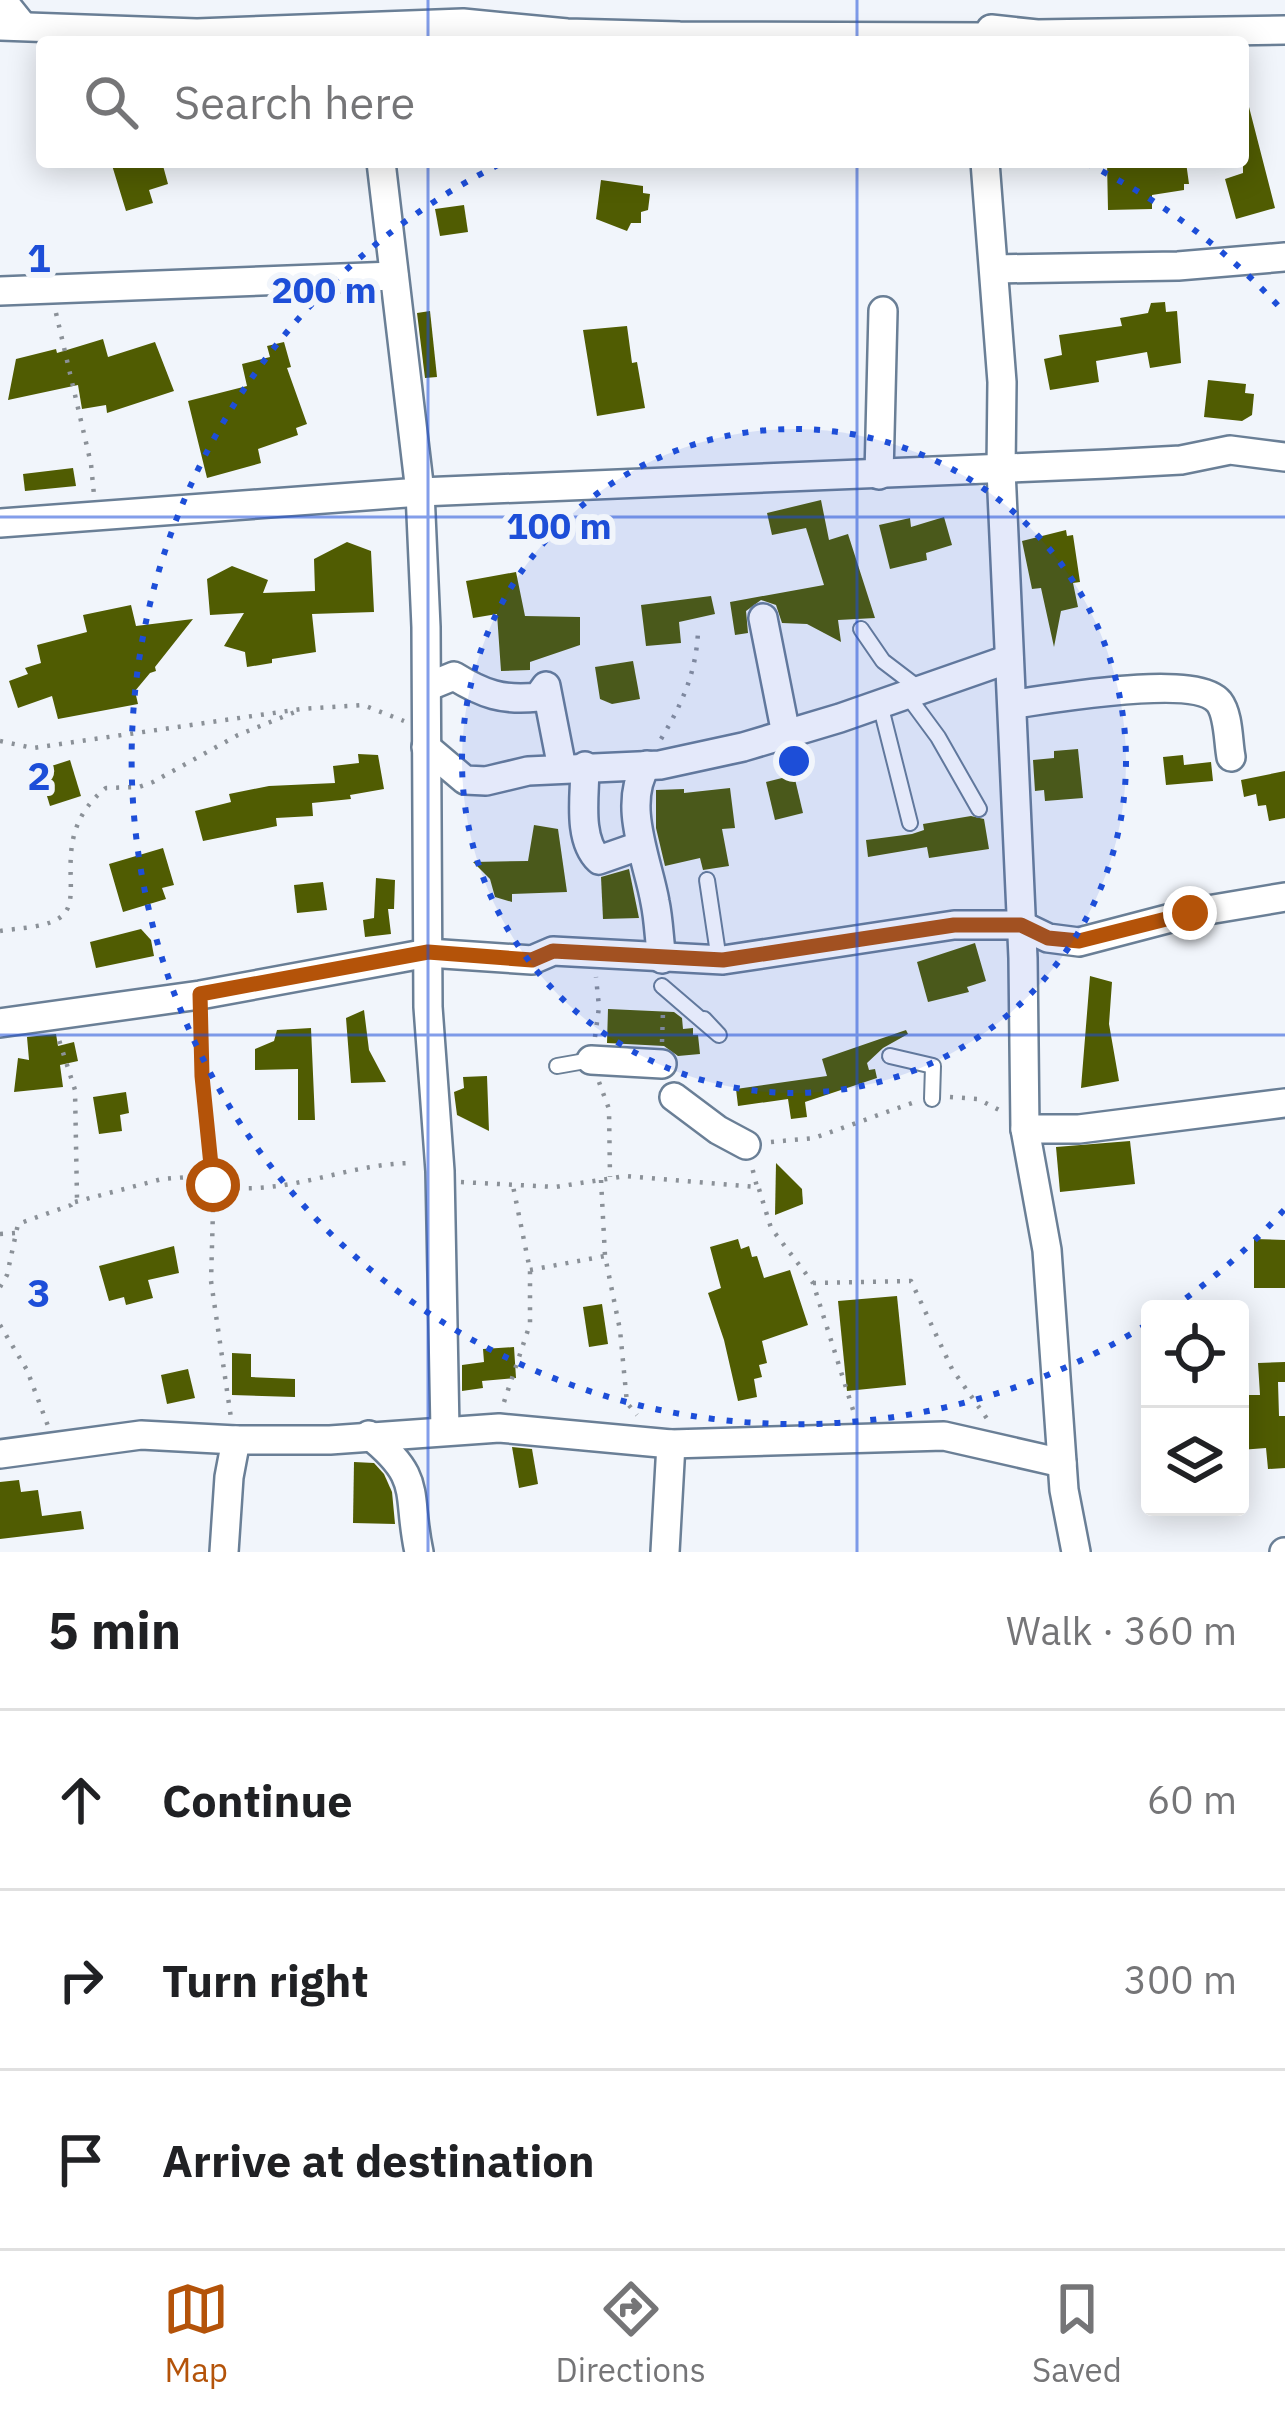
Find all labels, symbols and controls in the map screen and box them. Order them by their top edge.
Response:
search box [36,36,1249,168]
icon: search [78,69,144,135]
text: Search here [174,73,415,131]
text: 1 [27,232,51,283]
text: 200 m [271,266,377,313]
text: 100 m [506,502,612,549]
centre of rings [773,740,815,782]
text: 2 [27,750,51,801]
route end [1163,886,1217,940]
route start [186,1158,240,1212]
text: 3 [27,1267,51,1318]
map controls [1141,1300,1249,1516]
button: locate [1141,1300,1249,1408]
button: layers [1141,1408,1249,1516]
text: 5 min [48,1597,181,1663]
text: Walk · 360 m [1006,1605,1237,1656]
icon: ahead [48,1767,114,1833]
text: Continue [162,1771,353,1829]
text: 60 m [1147,1774,1237,1825]
icon: right [48,1947,114,2013]
text: Turn right [162,1951,369,2009]
text: 300 m [1124,1954,1237,2005]
icon: arrive [48,2127,114,2193]
text: Arrive at destination [162,2131,595,2189]
tab: Map [163,2276,229,2391]
tab: Directions [556,2276,706,2391]
tab: Saved [1032,2276,1122,2391]

